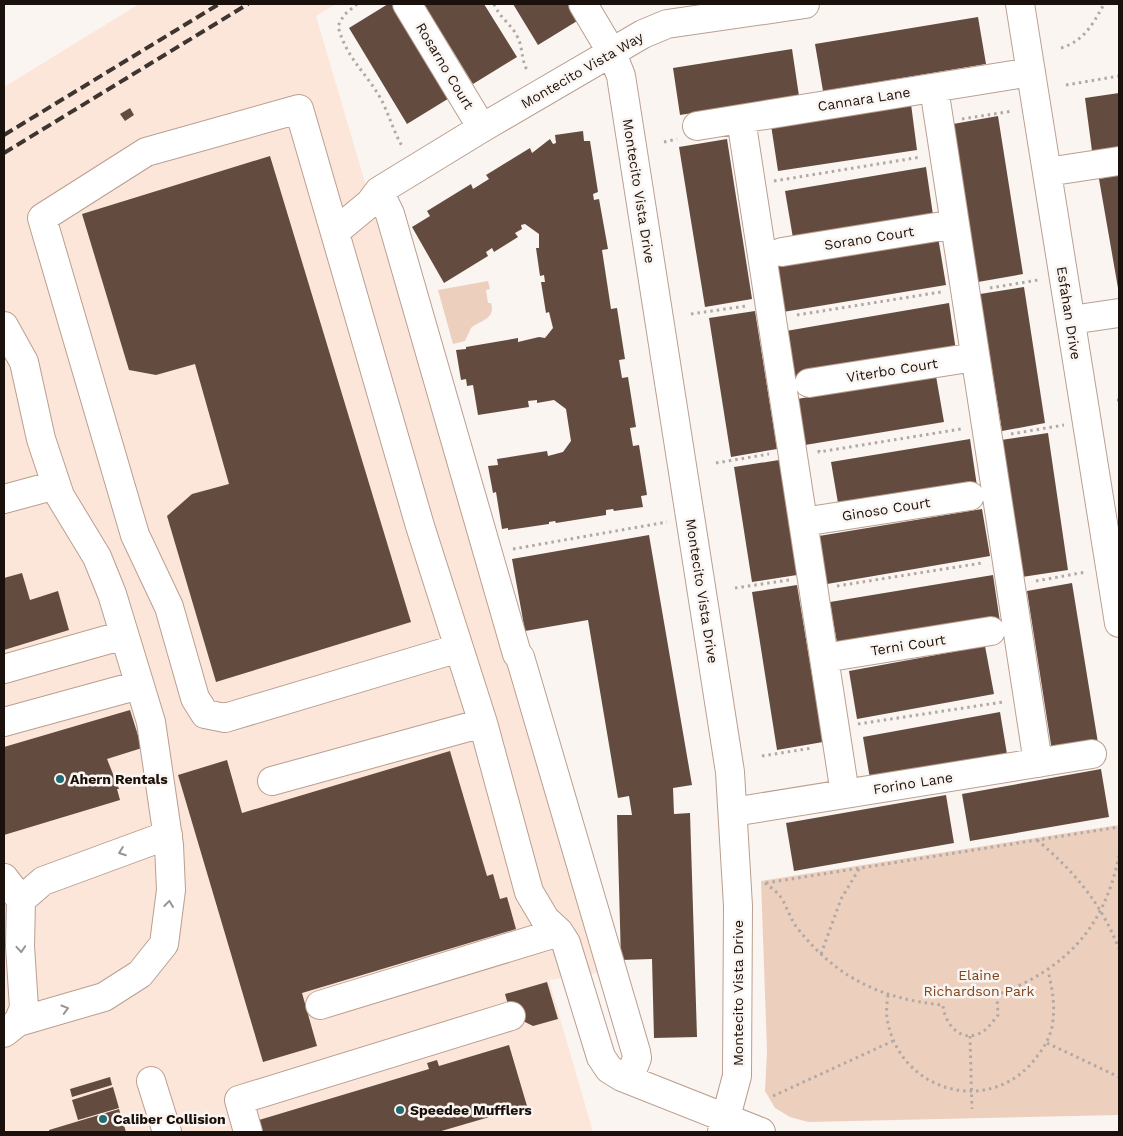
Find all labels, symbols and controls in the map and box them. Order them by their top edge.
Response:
street label: Rosarno Court [413,20,477,112]
street label: Montecito Vista Way [518,28,647,112]
street label: Cannara Lane [816,84,912,114]
street label: Montecito Vista Drive [620,118,658,264]
street label: Sorano Court [823,223,915,253]
street label: Esfahan Drive [1054,265,1084,361]
street label: Viterbo Court [845,355,939,385]
street label: Ginoso Court [841,494,931,524]
street label: Montecito Vista Drive [683,518,721,664]
street label: Terni Court [869,631,947,659]
street label: Forino Lane [872,769,954,797]
place label: Ahern Rentals [70,771,168,787]
marker: Ahern Rentals [54,773,66,785]
one-way arrow [118,846,127,856]
one-way arrow [164,900,174,909]
street label: Montecito Vista Drive [730,920,746,1066]
one-way arrow [15,946,26,954]
park label: Elaine Richardson Park [924,967,1035,999]
one-way arrow [60,1004,68,1014]
place label: Speedee Mufflers [410,1102,532,1118]
marker: Speedee Mufflers [394,1104,406,1116]
place label: Caliber Collision [113,1111,226,1127]
marker: Caliber Collision [97,1113,109,1125]

